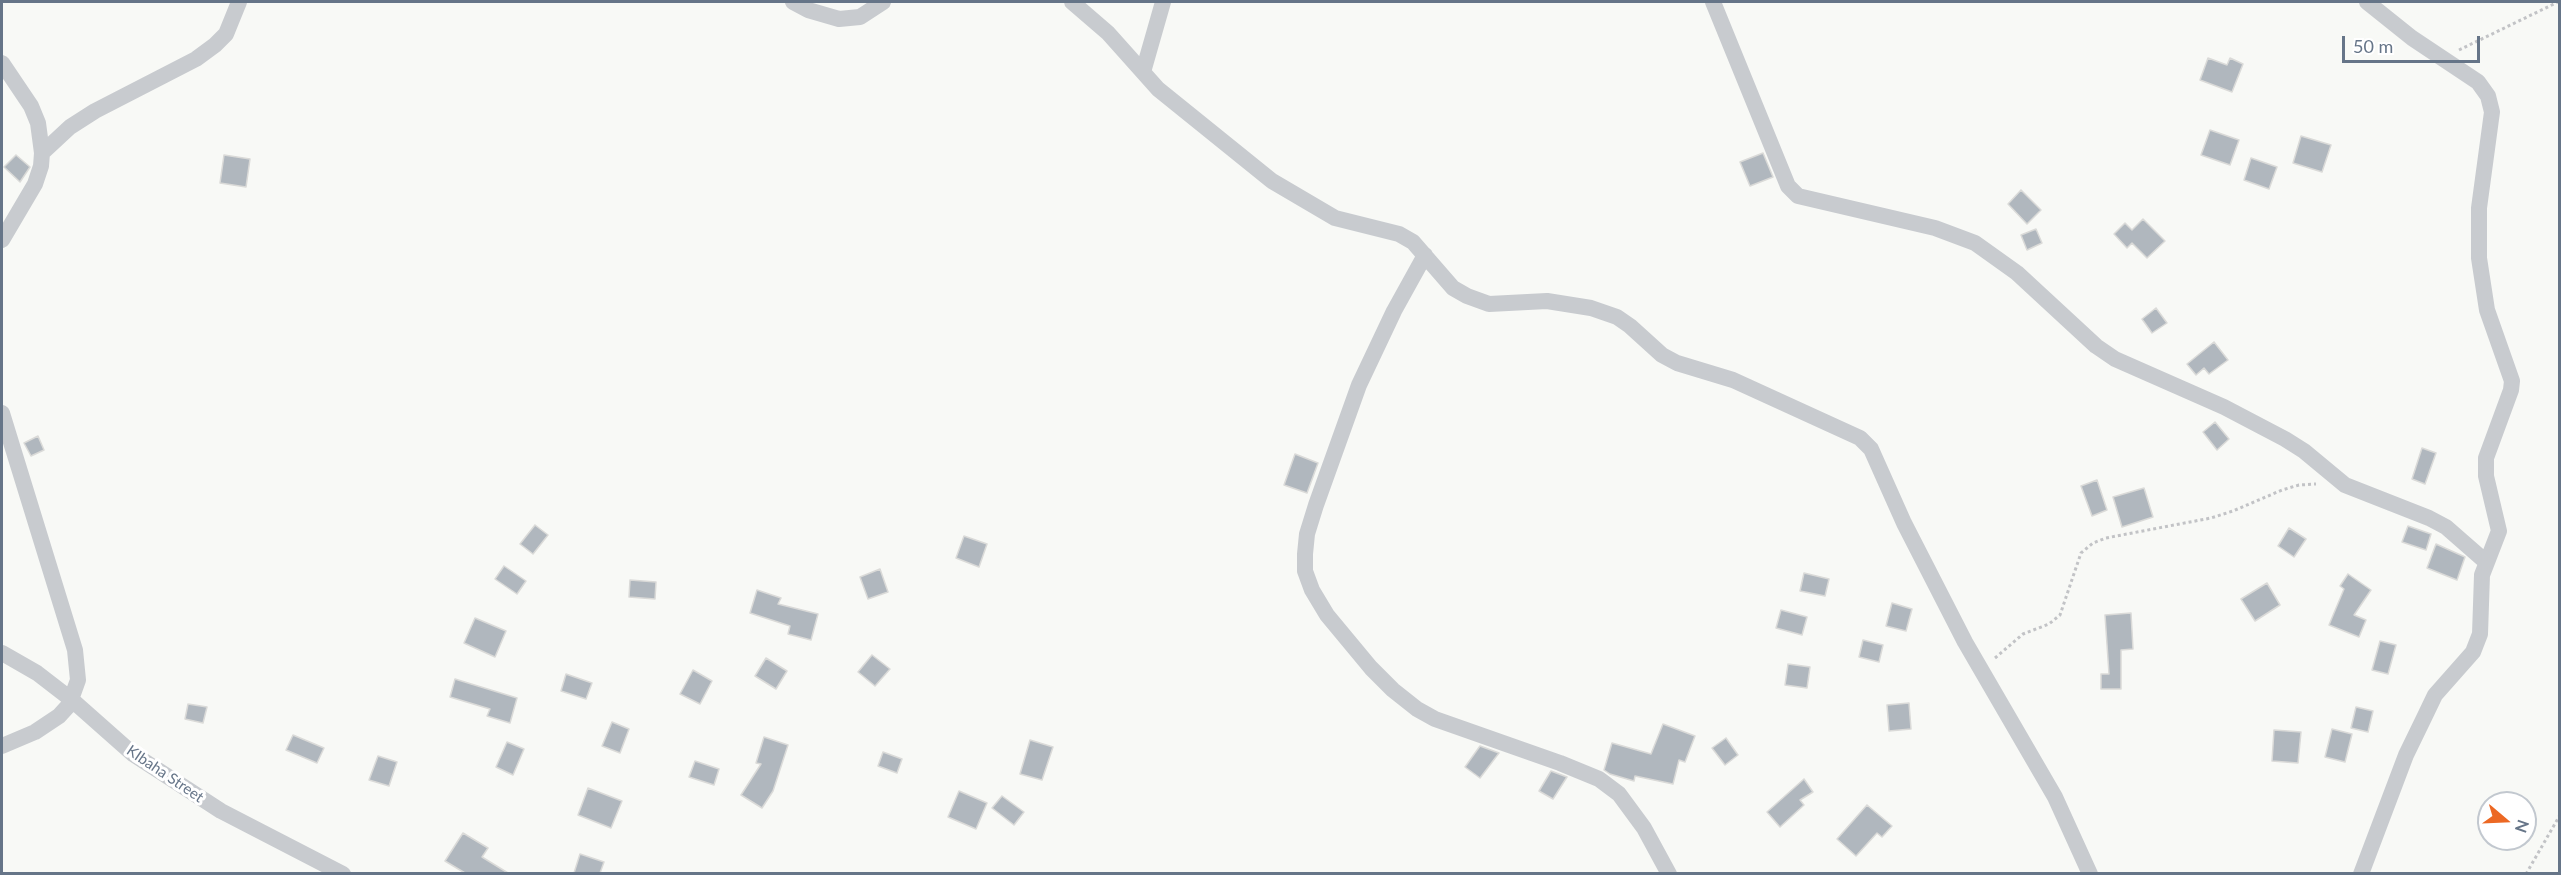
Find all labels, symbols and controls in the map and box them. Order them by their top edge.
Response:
scale bar [2345,24,2483,62]
text: 50 m [2353,35,2393,57]
street label: KIbaha Street [123,742,207,806]
north arrow [2477,791,2537,851]
text: N [2512,817,2534,835]

